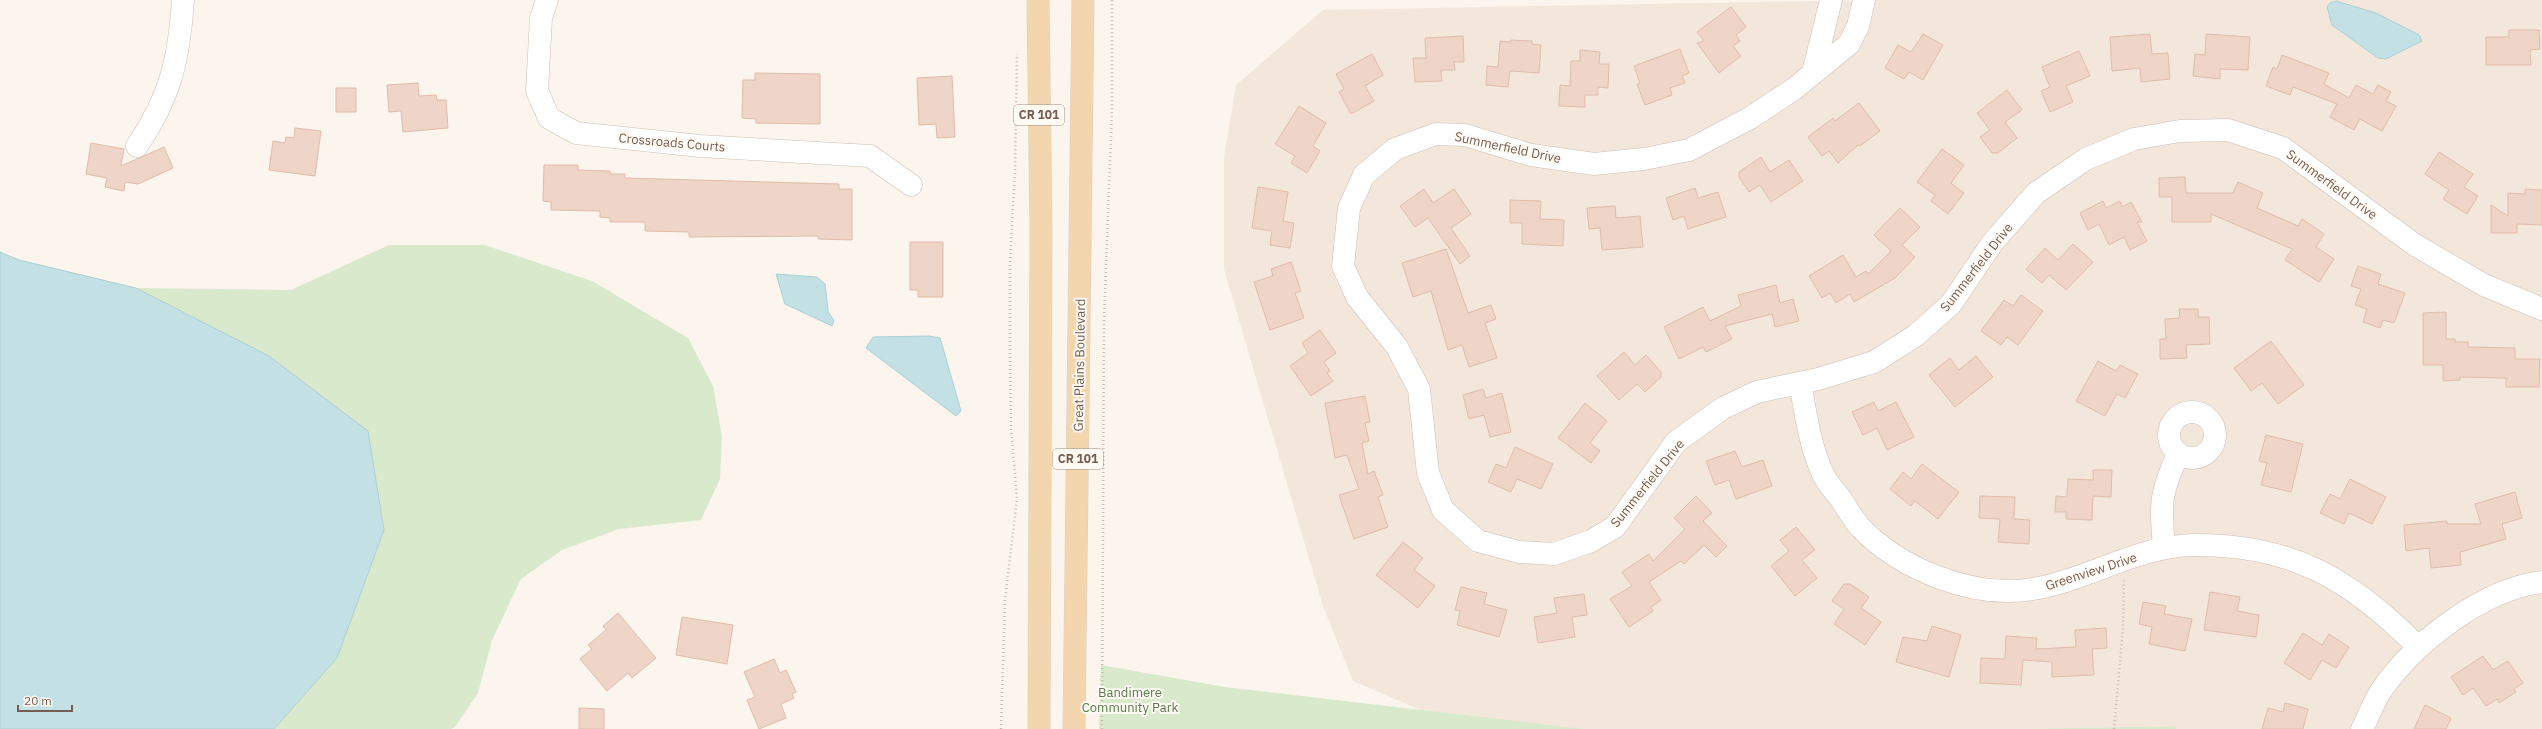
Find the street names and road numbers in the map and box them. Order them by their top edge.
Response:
road number: CR 101 [1014,105,1064,125]
street label: Summerfield Drive [1453,128,1563,167]
street label: Crossroads Courts [618,129,726,156]
street label: Summerfield Drive [2283,146,2381,223]
street label: Summerfield Drive [1936,219,2016,315]
street label: Great Plains Boulevard [1070,298,1089,432]
street label: Summerfield Drive [1607,436,1688,531]
road number: CR 101 [1053,449,1103,469]
street label: Greenview Drive [2043,549,2139,594]

